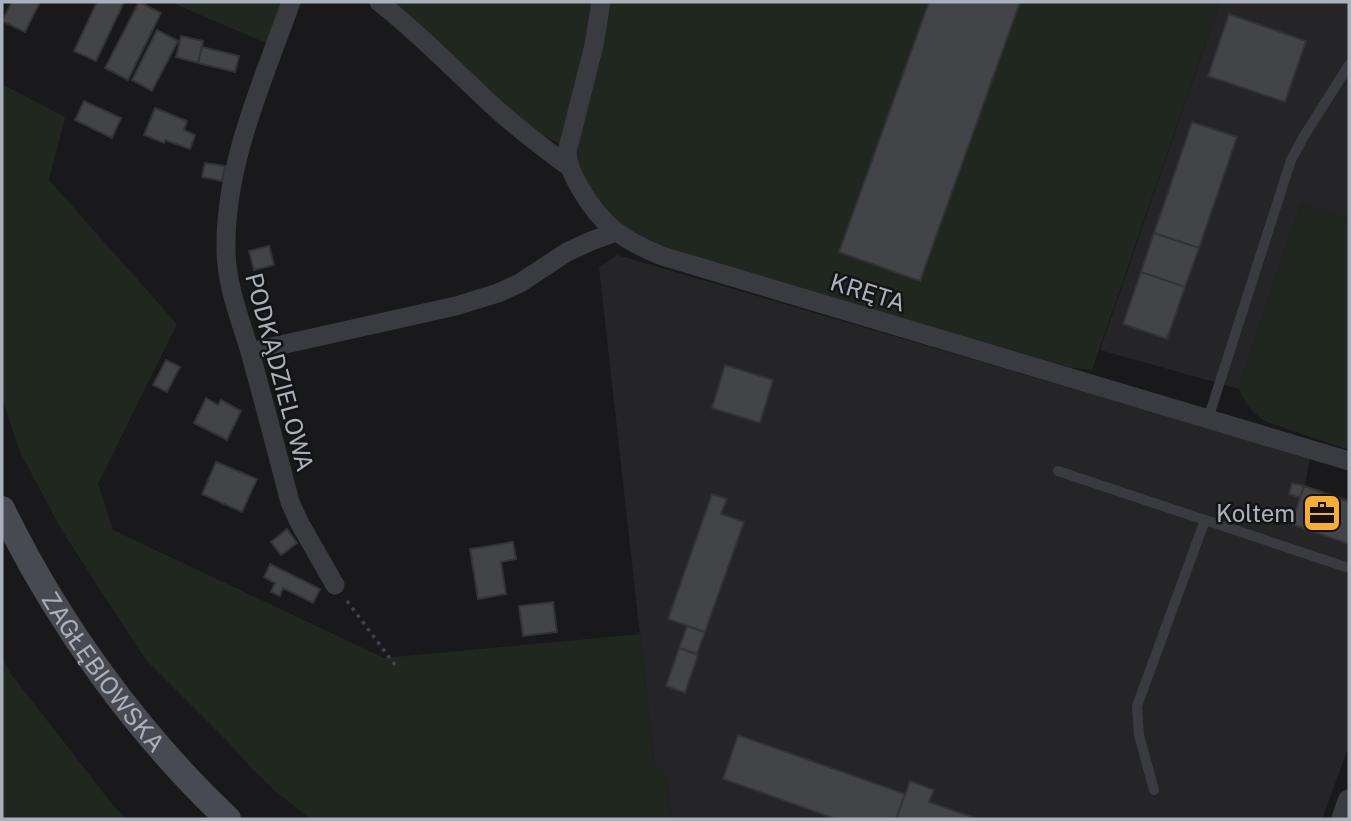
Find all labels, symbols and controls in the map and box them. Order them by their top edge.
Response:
street label: KRĘTA [827,267,909,317]
street label: PODKĄDZIELOWA [240,270,320,474]
office icon: Koltem [1301,492,1343,534]
place label: Koltem [1216,499,1295,527]
street label: ZAGŁĘBIOWSKA [36,587,171,757]

